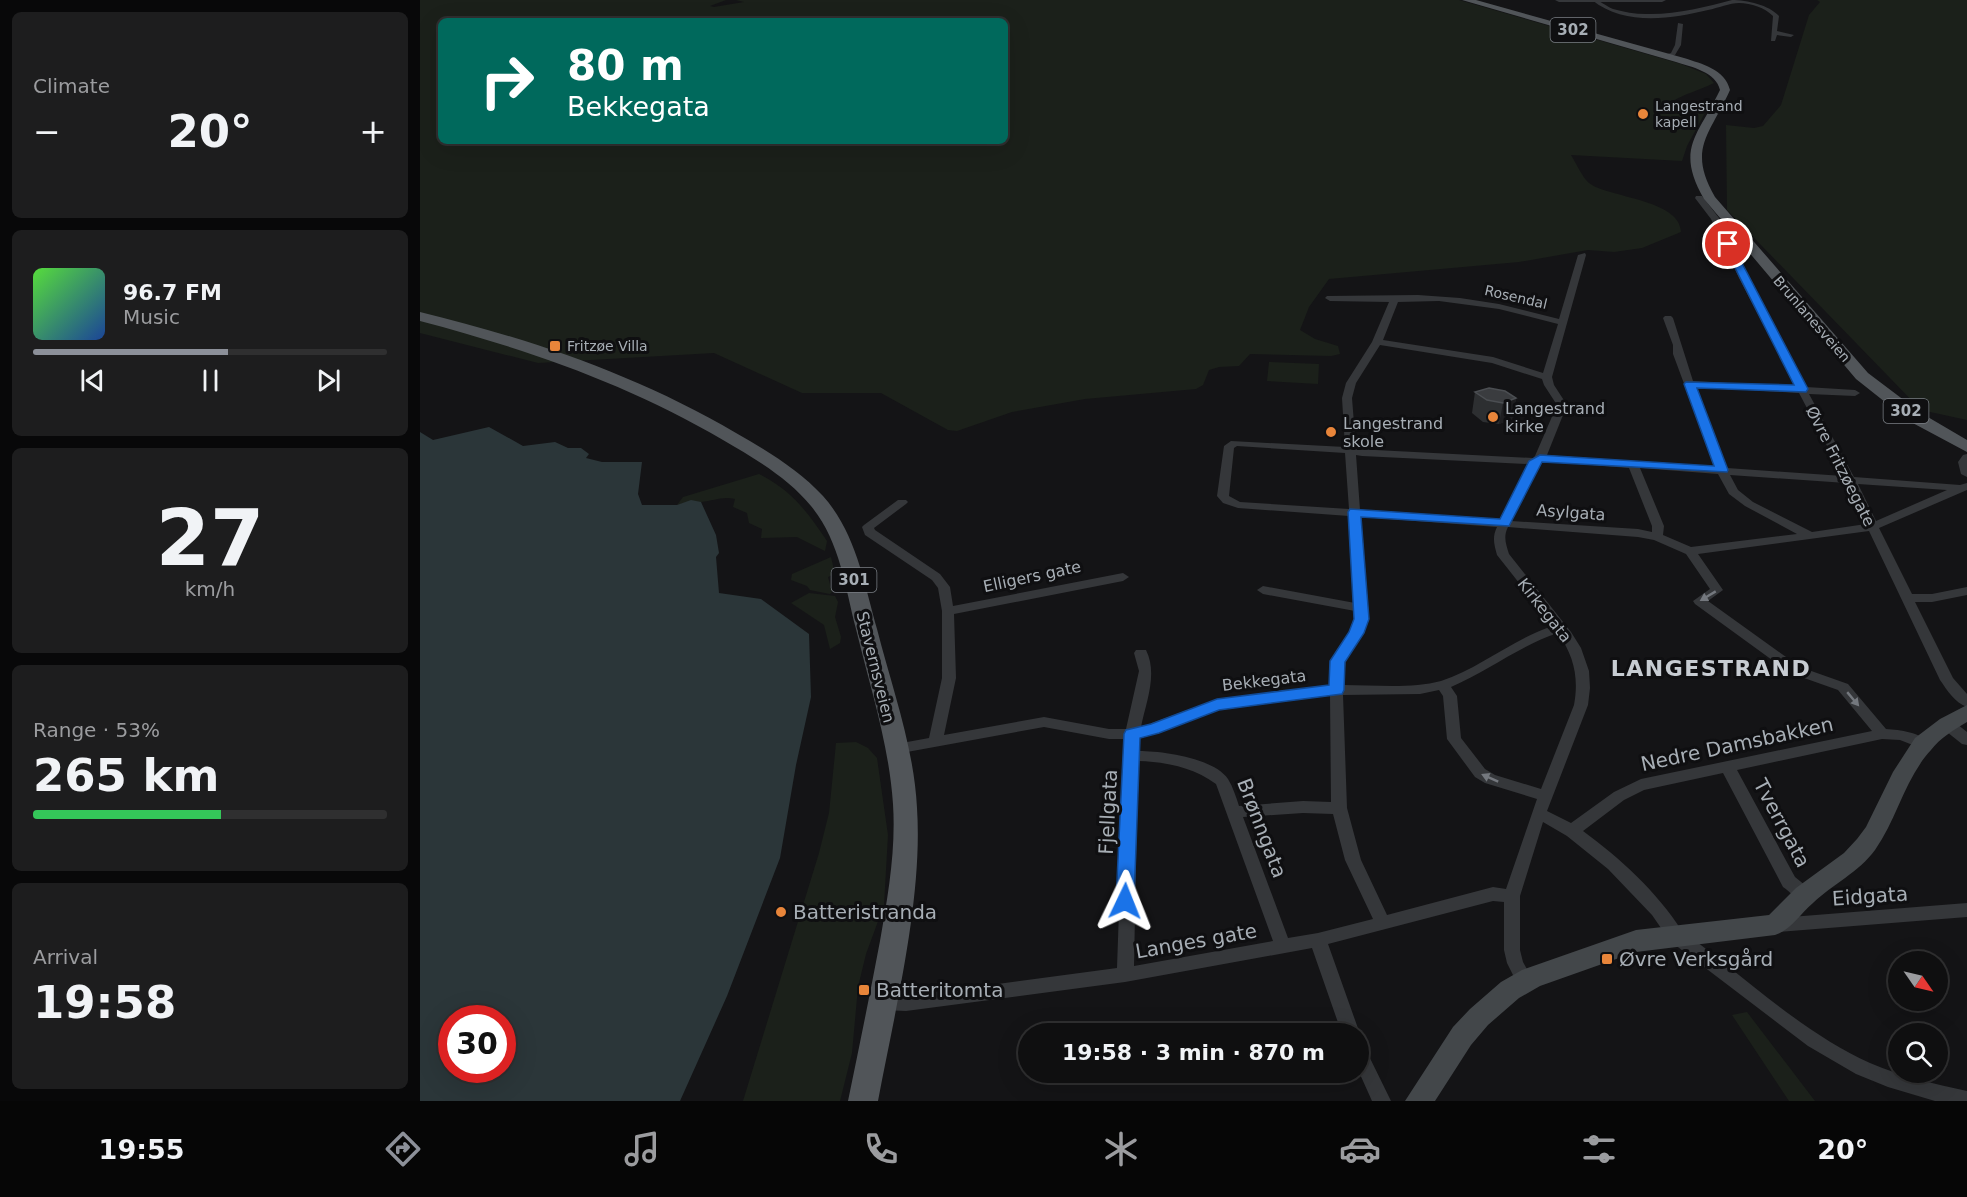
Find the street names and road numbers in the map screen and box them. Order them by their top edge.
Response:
road number: 302 [1550,18,1596,42]
street label: Brunlanesveien [1770,273,1854,365]
street label: Rosendal [1483,282,1549,312]
road number: 302 [1884,399,1928,423]
street label: Øvre Fritzøegate [1802,403,1879,530]
street label: Asylgata [1536,501,1606,524]
street label: Elligers gate [981,557,1083,596]
road number: 301 [832,568,876,592]
street label: Kirkegata [1514,574,1576,646]
street label: Stavernsveien [852,609,899,725]
street label: Bekkegata [1221,666,1307,695]
street label: Nedre Damsbakken [1638,712,1836,776]
street label: Fjellgata [1094,769,1122,855]
street label: Tverrgata [1748,774,1815,872]
street label: Brønngata [1232,775,1292,881]
street label: Eidgata [1831,881,1909,911]
street label: Langes gate [1133,919,1259,963]

